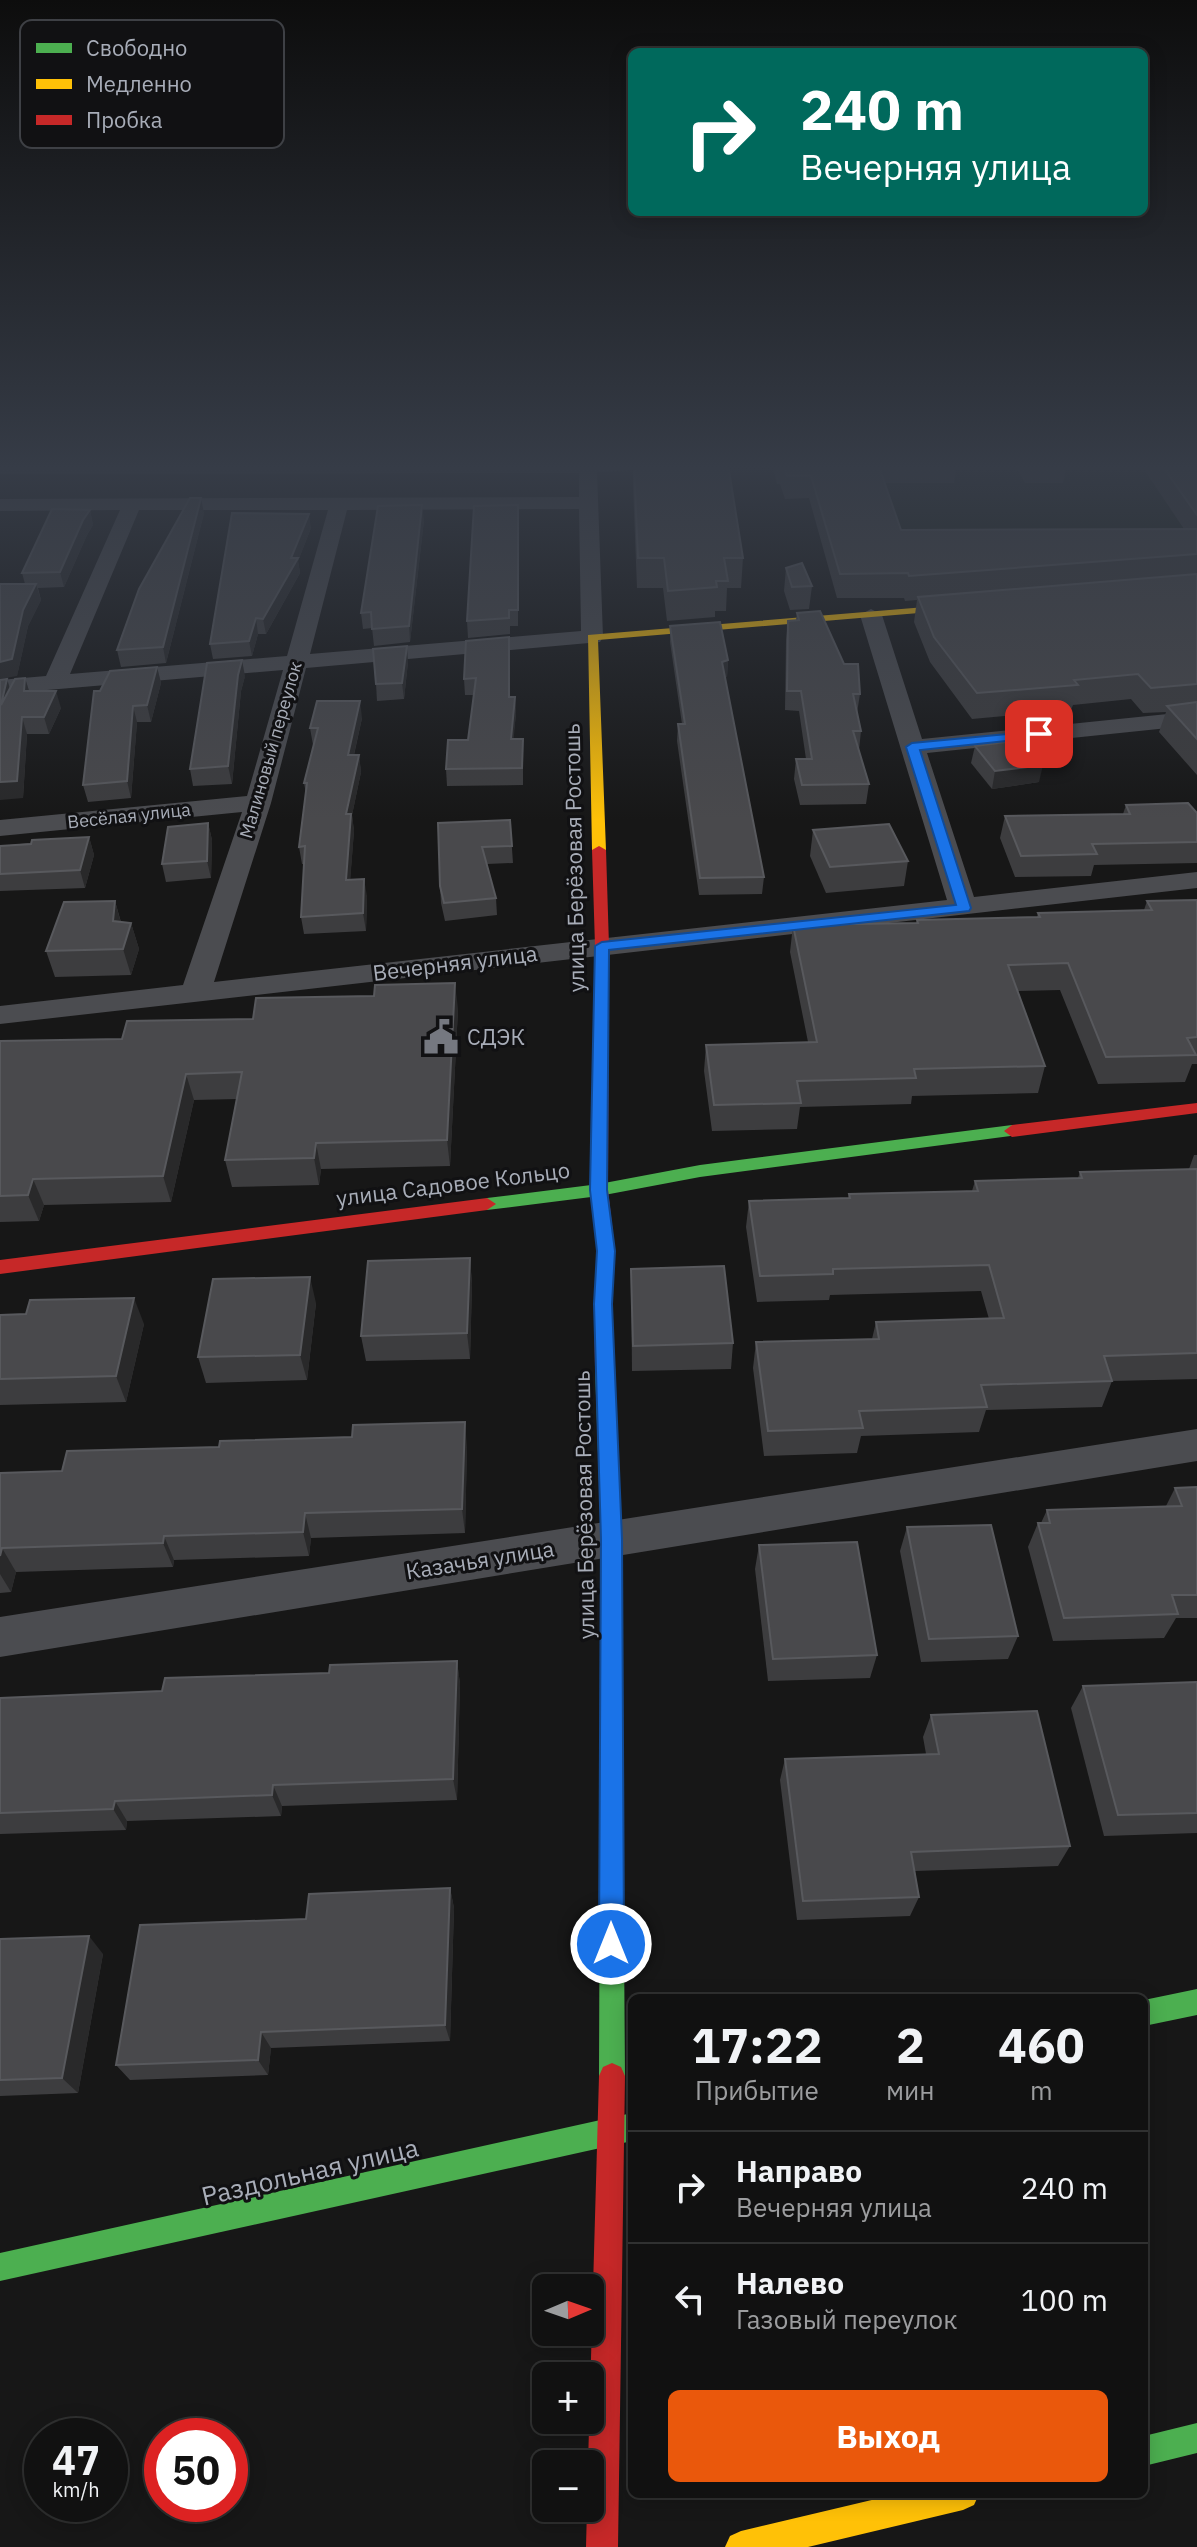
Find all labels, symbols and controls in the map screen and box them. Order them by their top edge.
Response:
legend [20,20,284,148]
text: Свободно [86,33,187,62]
text: Медленно [86,69,192,98]
text: 240 m [800,73,964,145]
icon: right [668,80,772,184]
text: Пробка [86,105,163,134]
text: Вечерняя улица [800,143,1071,190]
street label: Малиновый переулок [234,659,307,841]
pin [1005,700,1073,768]
icon: arrive [1017,712,1061,756]
street label: улица Берёзовая Ростошь [557,723,590,993]
street label: Весёлая улица [66,798,192,833]
street label: Вечерняя улица [371,938,539,987]
public building icon: СДЭК [422,1018,460,1056]
place label: СДЭК [467,1022,525,1051]
street label: улица Садовое Кольцо [335,1155,571,1212]
street label: улица Берёзовая Ростошь [567,1370,600,1640]
street label: Казачья улица [404,1533,556,1586]
position arrow [569,1902,653,1986]
text: 17:22 [691,2014,823,2076]
text: 2 [896,2014,925,2076]
text: 460 [998,2014,1085,2076]
text: Прибытие [695,2073,819,2107]
text: мин [886,2073,935,2107]
text: m [1030,2073,1053,2107]
street label: Раздольная улица [198,2129,422,2213]
text: Направо [736,2151,862,2190]
icon: right [668,2165,712,2209]
text: 240 m [1021,2168,1108,2207]
text: Вечерняя улица [736,2190,932,2224]
text: Налево [736,2263,844,2302]
north arrow [532,2274,604,2346]
map controls [532,2274,604,2522]
icon: left [668,2277,712,2321]
text: 100 m [1021,2280,1108,2319]
text: Газовый переулок [736,2302,957,2336]
button: + [532,2362,604,2434]
button: Выход [668,2390,1108,2482]
speed limit sign: 50 [144,2418,248,2522]
text: 47 [52,2434,100,2486]
button: − [532,2450,604,2522]
text: km/h [52,2476,100,2503]

